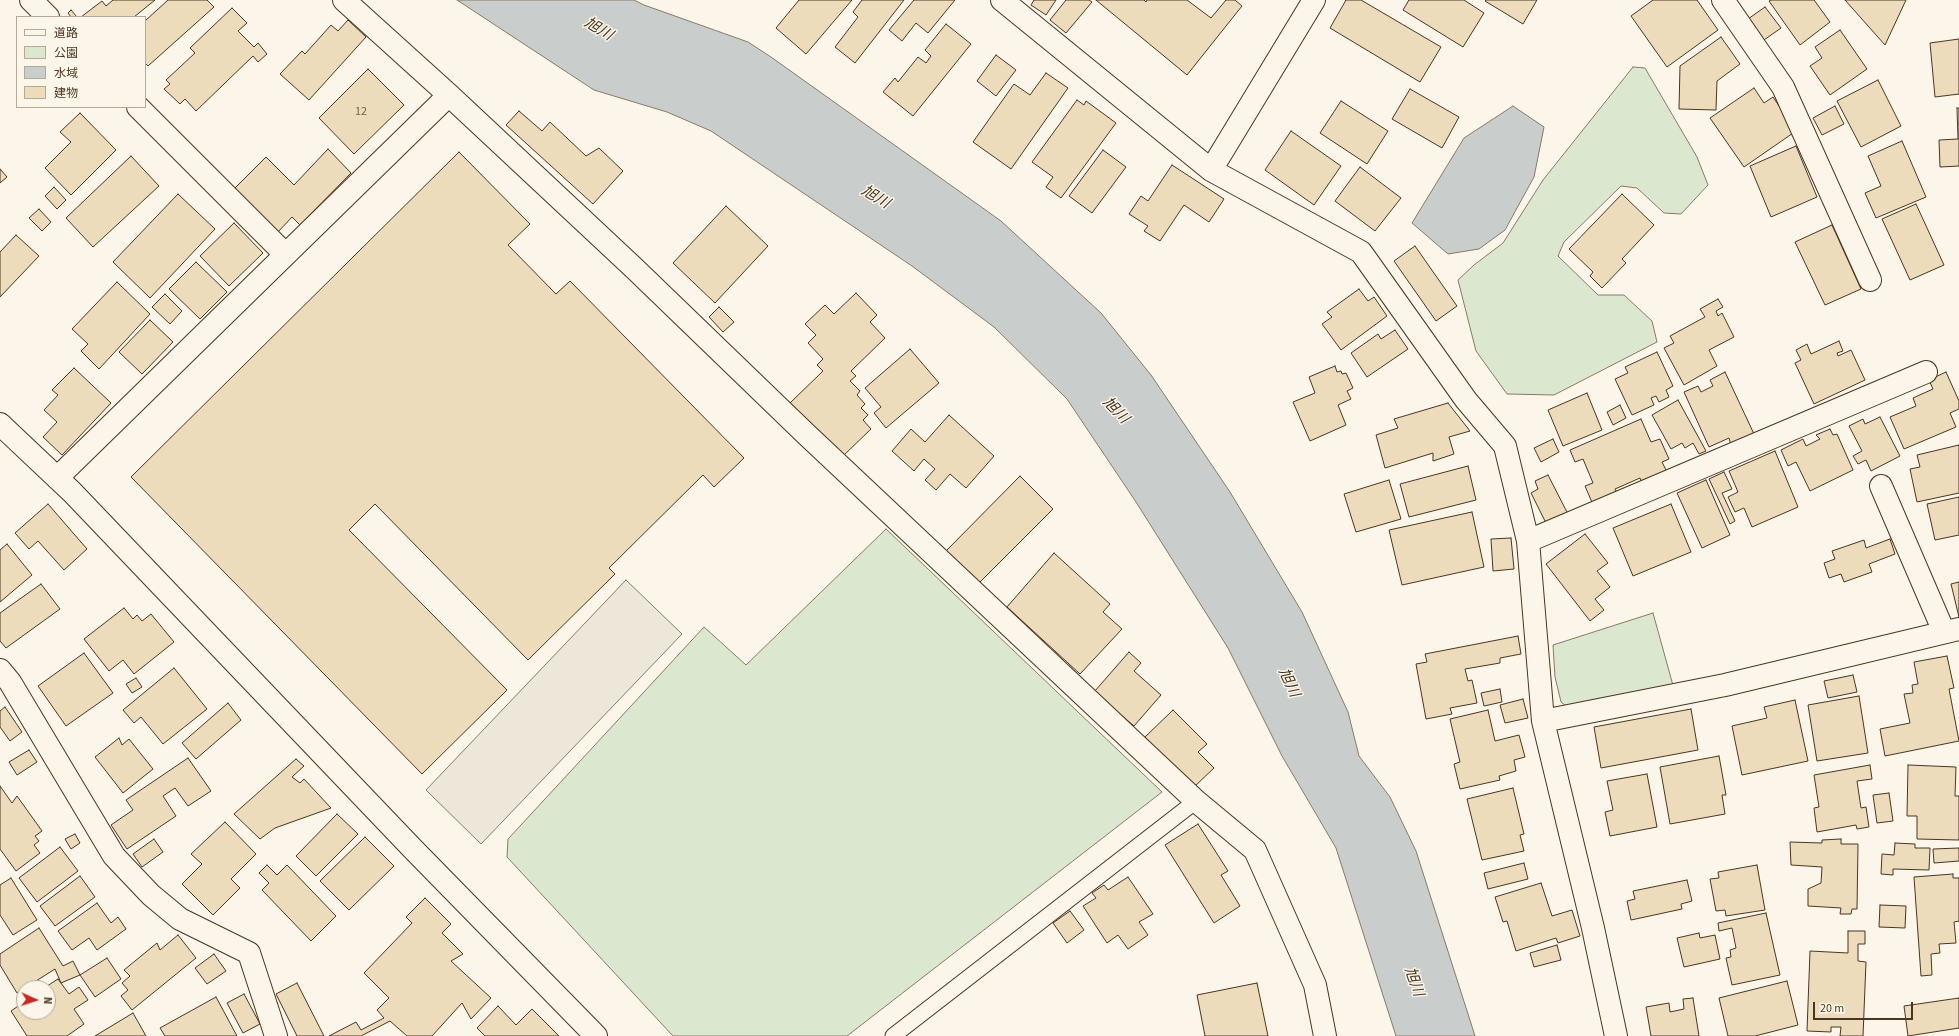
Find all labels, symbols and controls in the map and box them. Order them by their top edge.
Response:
water label: 旭川 [581,15,615,45]
legend [16,16,146,108]
text: 道路 [54,25,78,42]
text: 公園 [54,45,78,62]
text: 水域 [54,65,78,82]
text: 建物 [54,85,78,102]
house number: 12 [355,105,367,119]
water label: 旭川 [858,183,892,213]
water label: 旭川 [1098,394,1132,428]
water label: 旭川 [1274,666,1302,700]
water label: 旭川 [1400,965,1426,999]
north arrow [16,980,56,1020]
scale bar [1815,994,1915,1020]
text: N [40,997,55,1005]
text: 20 m [1820,1000,1844,1017]

